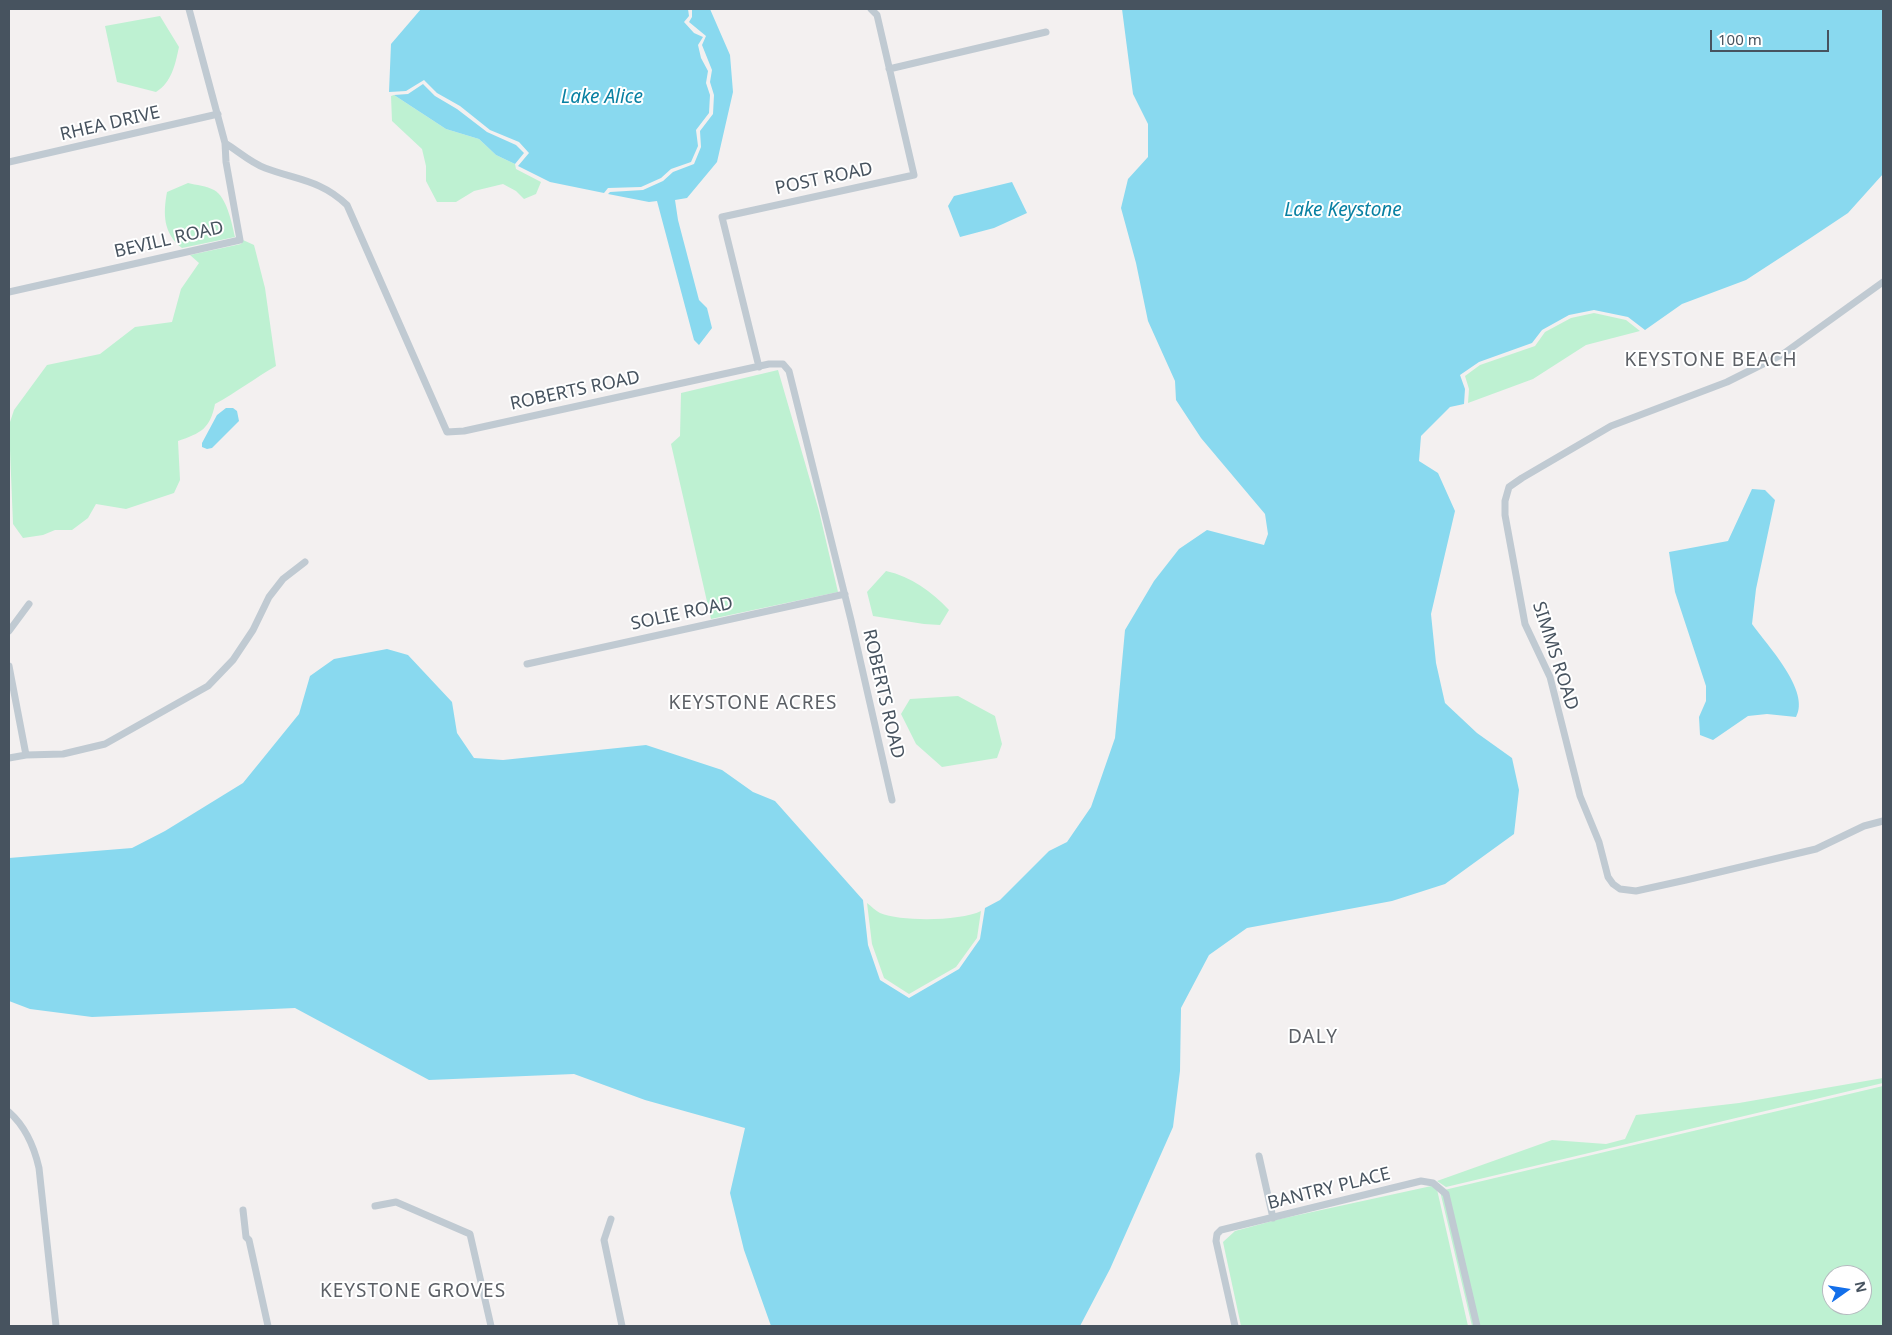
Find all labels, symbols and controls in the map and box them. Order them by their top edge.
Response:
scale bar [1712,20,1831,52]
text: 100 m [1718,29,1762,49]
water label: Lake Alice [561,87,643,109]
street label: RHEA DRIVE [58,102,162,146]
street label: POST ROAD [773,158,875,200]
water label: Lake Keystone [1284,200,1402,222]
street label: BEVILL ROAD [112,217,226,263]
district label: KEYSTONE BEACH [1623,350,1799,372]
street label: ROBERTS ROAD [508,367,642,415]
street label: SOLIE ROAD [629,593,735,635]
street label: SIMMS ROAD [1527,599,1583,713]
street label: ROBERTS ROAD [858,627,908,761]
district label: KEYSTONE ACRES [667,693,839,715]
district label: DALY [1288,1027,1338,1049]
street label: BANTRY PLACE [1265,1163,1393,1215]
north arrow [1822,1265,1872,1315]
text: N [1851,1279,1872,1294]
district label: KEYSTONE GROVES [318,1281,508,1303]

